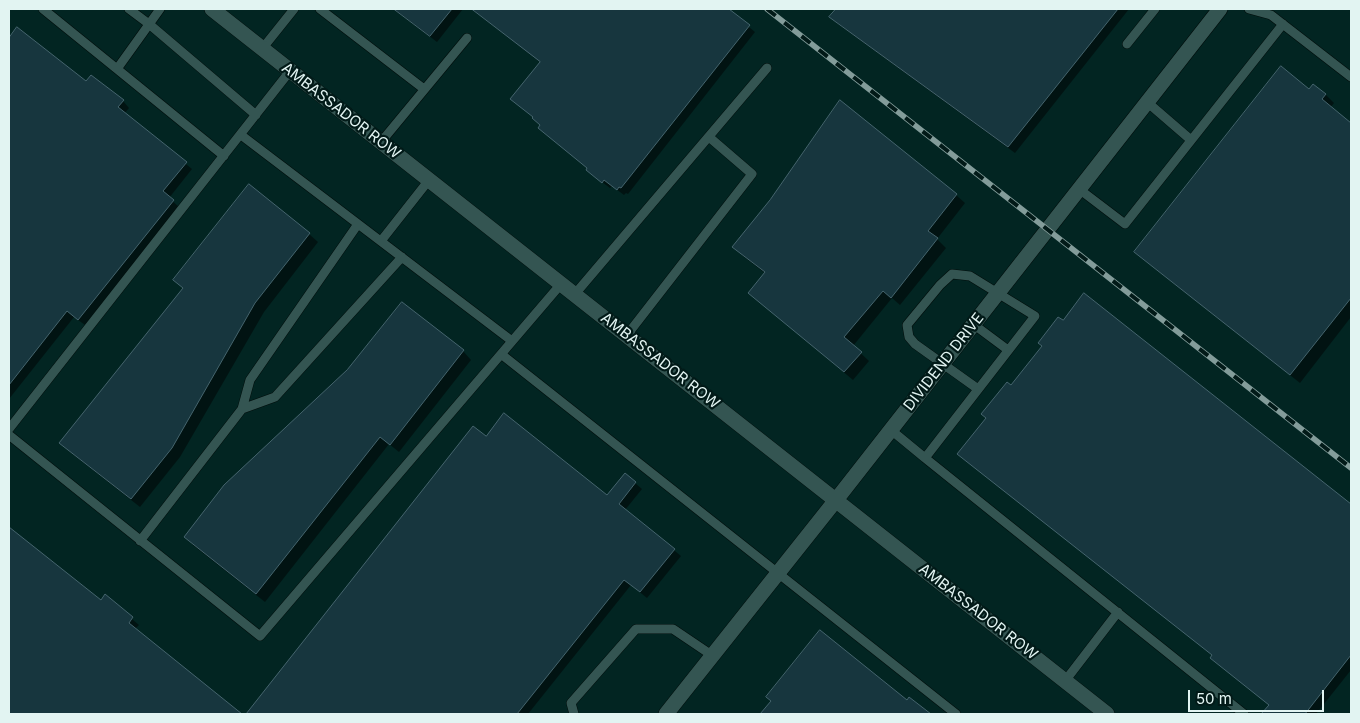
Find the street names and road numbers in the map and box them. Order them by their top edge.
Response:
street label: AMBASSADOR ROW [278,59,404,163]
street label: AMBASSADOR ROW [597,309,723,413]
street label: DIVIDEND DRIVE [900,309,988,415]
street label: AMBASSADOR ROW [915,560,1041,664]

